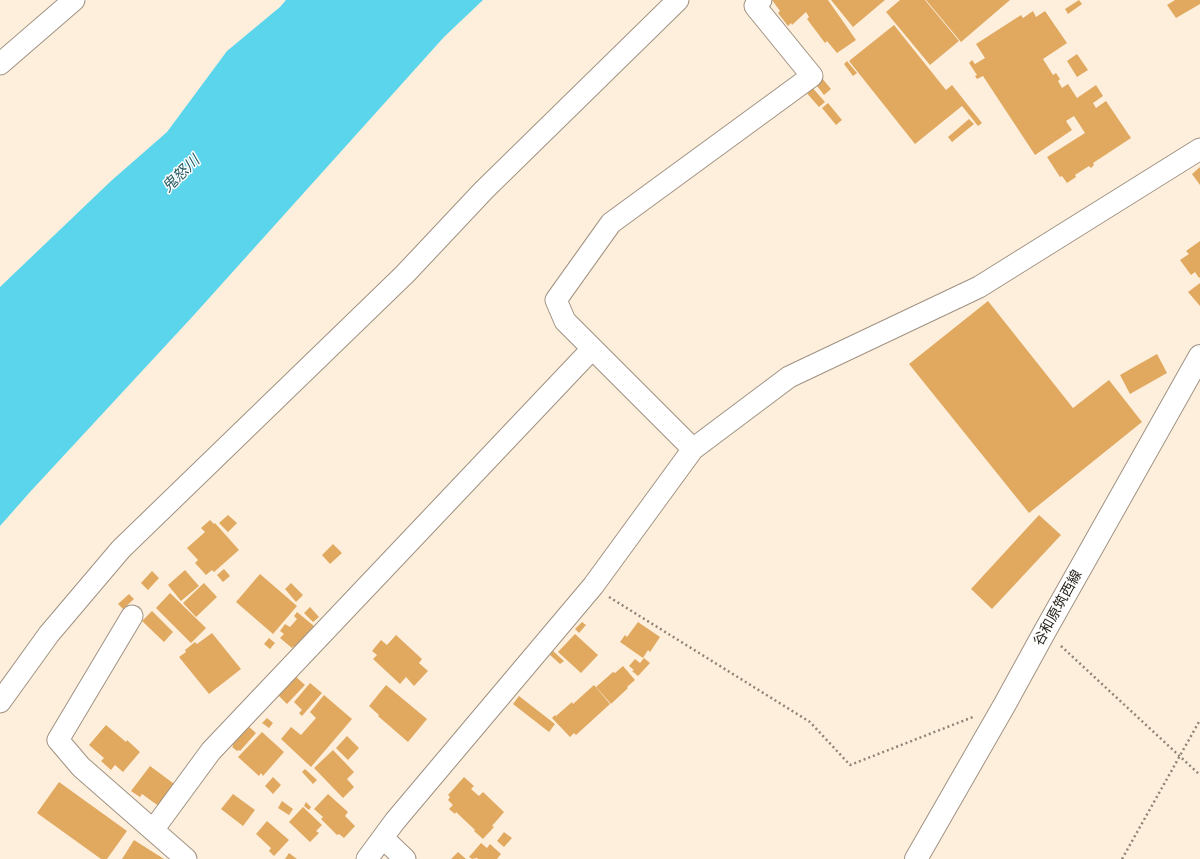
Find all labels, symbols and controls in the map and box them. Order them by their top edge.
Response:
water label: 鬼怒川 [159,152,203,196]
street label: 谷和原筑西線 [1030,567,1086,649]

